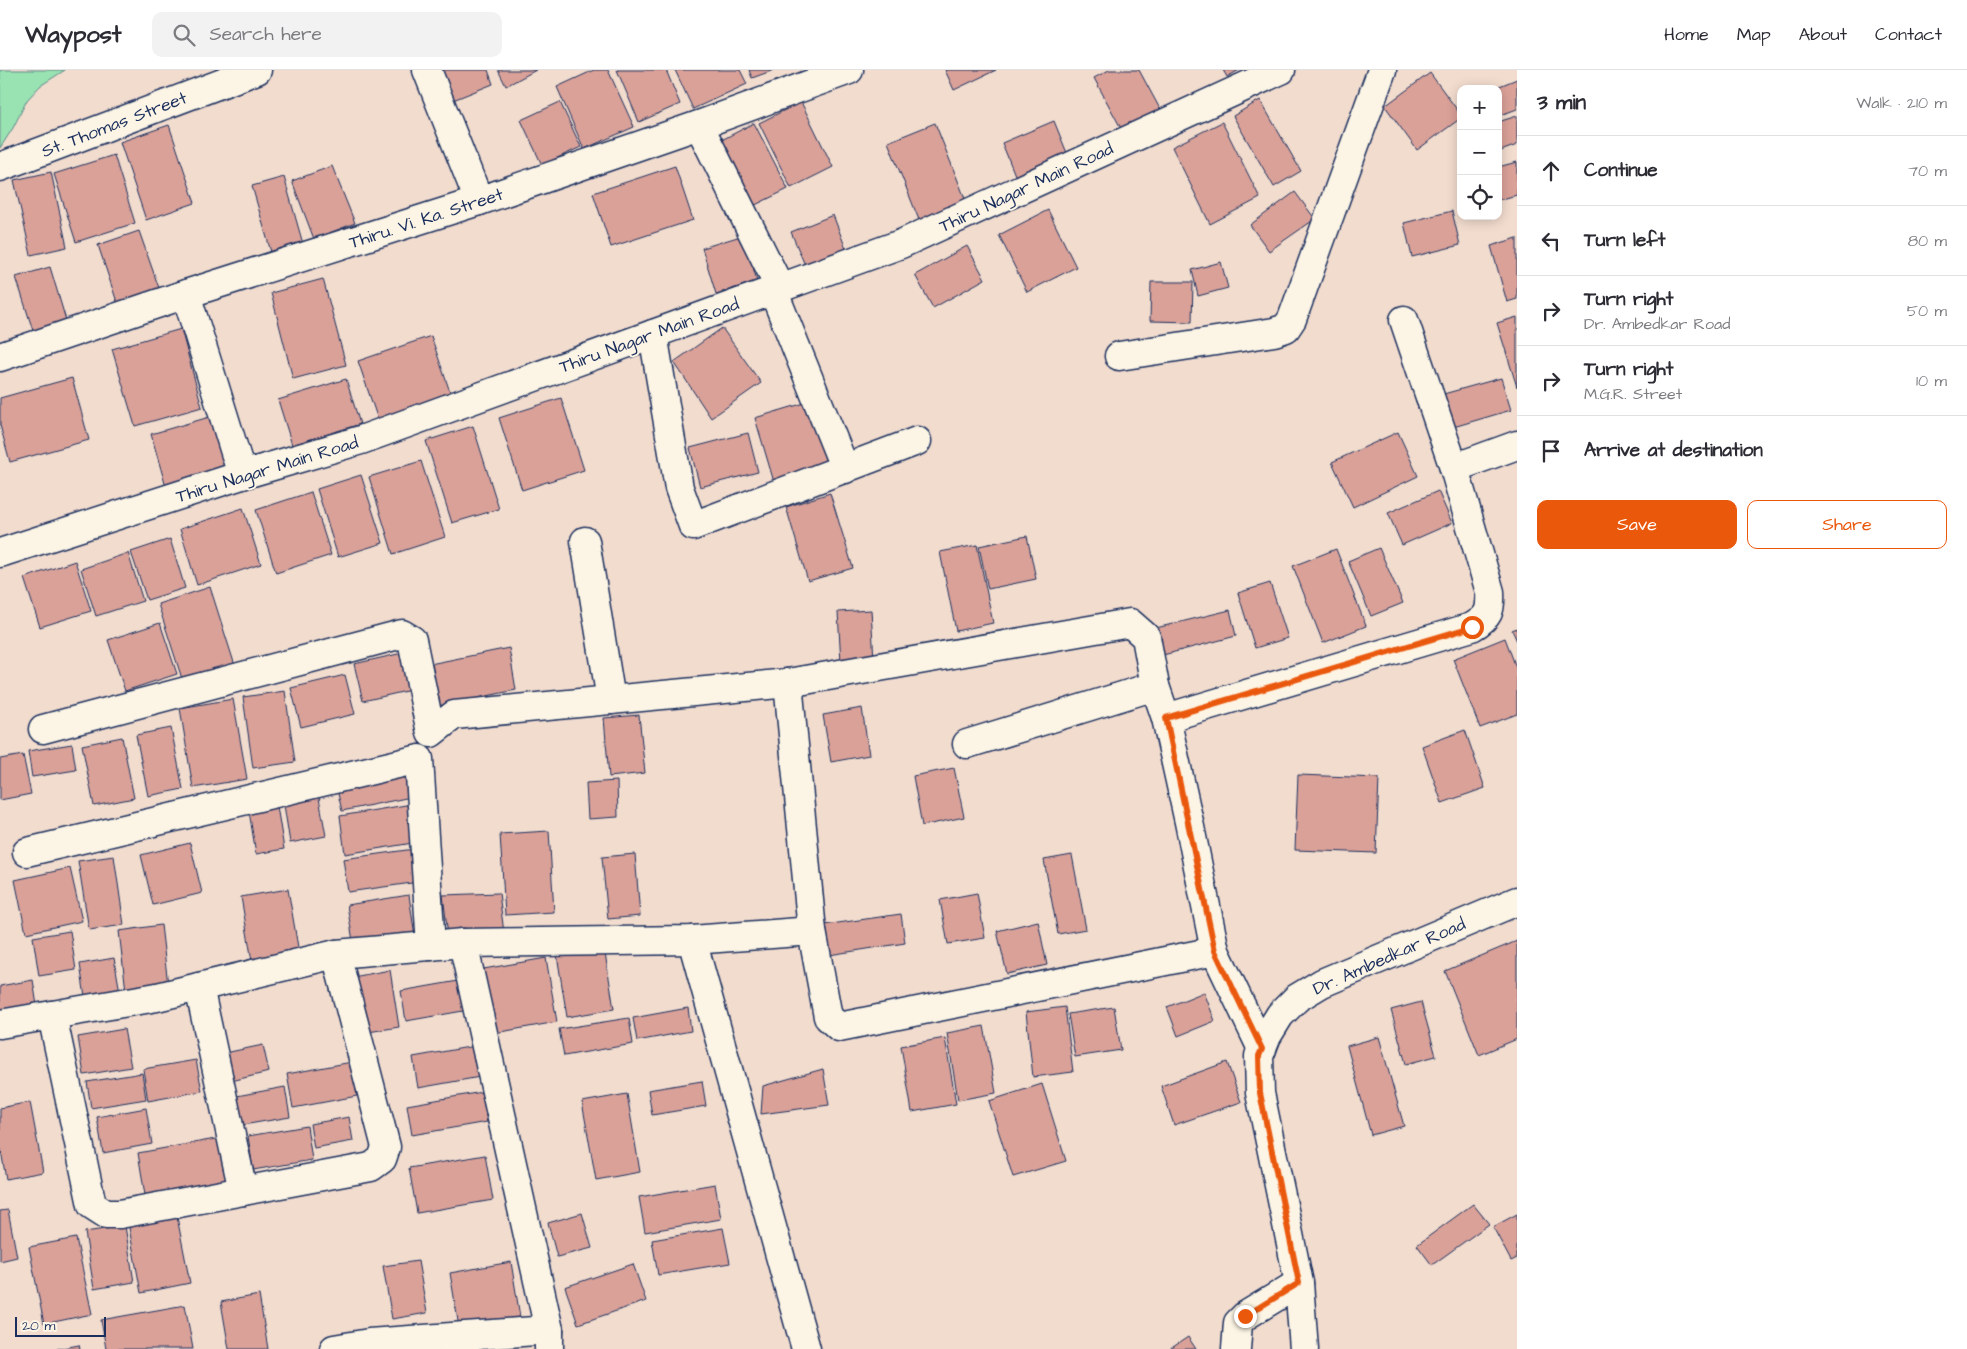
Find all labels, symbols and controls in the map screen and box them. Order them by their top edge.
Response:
search box [152,12,502,57]
text: Waypost [25,18,122,52]
icon: search [170,21,198,49]
text: Search here [210,21,322,48]
text: Home [1664,22,1709,47]
text: Map [1737,22,1771,47]
text: About [1799,22,1847,47]
text: Contact [1875,22,1942,47]
street label: St. Thomas Street [38,85,191,164]
map controls [1457,85,1502,220]
button: + [1457,85,1502,130]
text: 3 min [1537,88,1586,117]
text: Walk · 210 m [1856,92,1947,114]
button: − [1457,130,1502,175]
street label: Thiru Nagar Main Road [935,136,1118,240]
icon: ahead [1537,157,1565,185]
text: Continue [1584,157,1658,184]
text: 70 m [1908,160,1947,182]
button: locate [1457,175,1502,220]
street label: Thiru. Vi. Ka. Street [346,182,507,255]
icon: left [1537,227,1565,255]
text: Turn left [1584,227,1665,254]
text: 80 m [1908,230,1947,252]
text: Turn right [1584,286,1673,313]
street label: Thiru Nagar Main Road [556,291,743,381]
icon: right [1537,297,1565,325]
text: 50 m [1907,300,1947,322]
text: Dr. Ambedkar Road [1584,313,1730,335]
text: Turn right [1584,356,1673,383]
icon: right [1537,367,1565,395]
text: 10 m [1916,370,1947,392]
text: M.G.R. Street [1584,383,1682,405]
street label: Thiru Nagar Main Road [173,430,362,510]
icon: arrive [1537,437,1565,465]
text: Arrive at destination [1584,437,1763,464]
button: Save [1537,500,1737,549]
button: Share [1747,500,1947,549]
route start [1461,616,1484,639]
street label: Dr. Ambedkar Road [1309,912,1469,1001]
route end [1234,1305,1257,1328]
scale bar [15,1314,106,1337]
text: 20 m [22,1316,55,1336]

